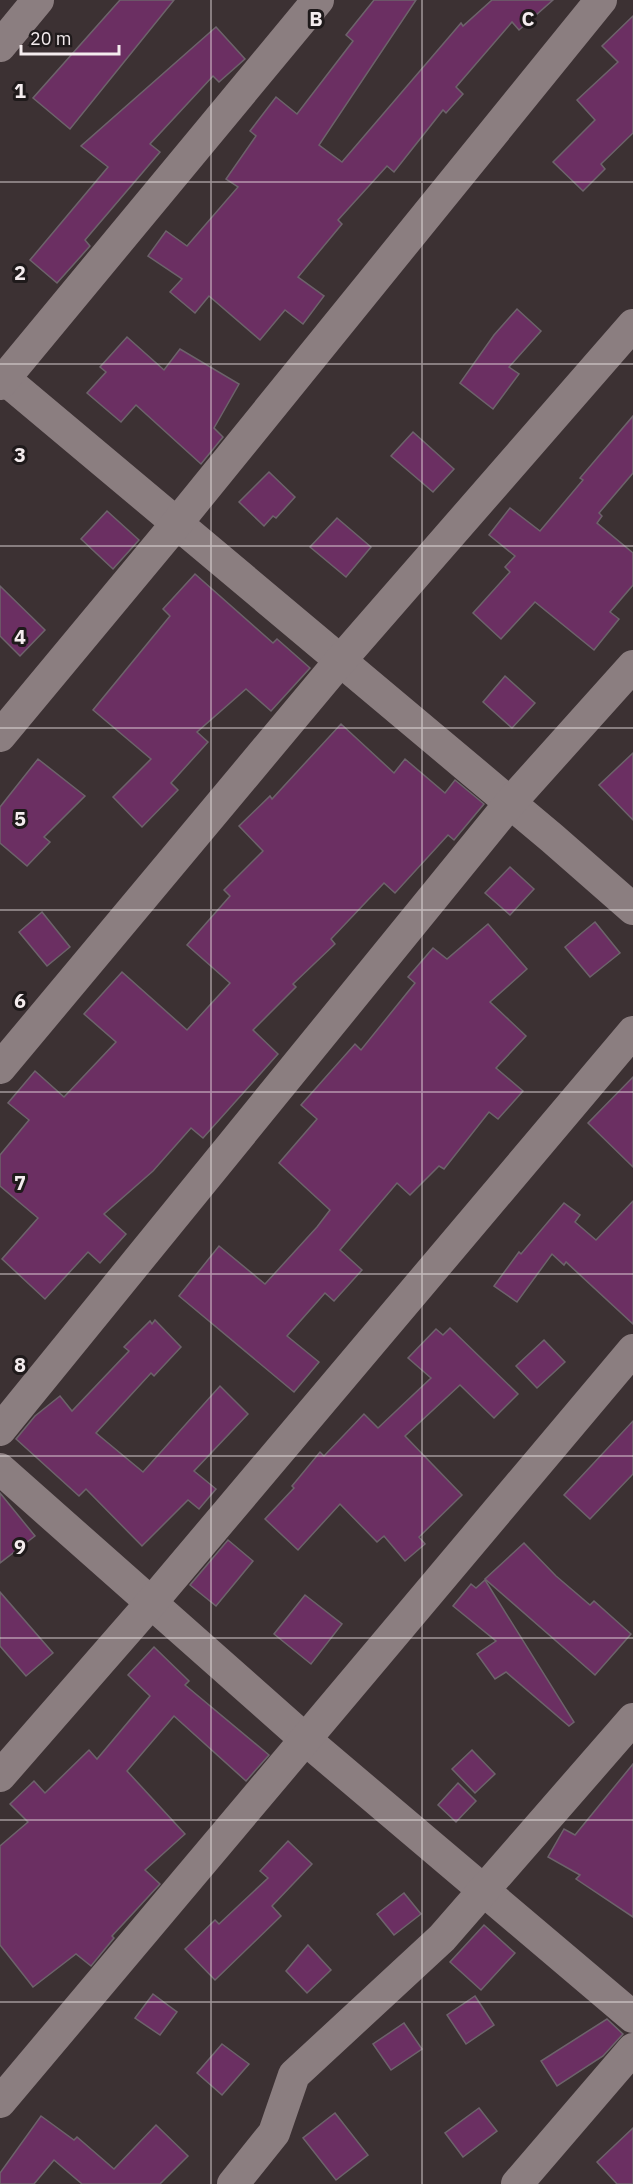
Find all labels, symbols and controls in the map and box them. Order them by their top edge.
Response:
text: B [309,5,323,32]
text: C [521,5,535,32]
scale bar [21,18,118,56]
text: 20 m [30,27,72,50]
text: 1 [14,77,26,104]
text: 2 [14,259,26,286]
text: 3 [14,441,26,468]
text: 4 [14,623,26,650]
text: 5 [14,805,26,832]
text: 6 [14,987,26,1014]
text: 7 [14,1169,26,1196]
text: 8 [14,1351,26,1378]
text: 9 [14,1533,26,1560]

